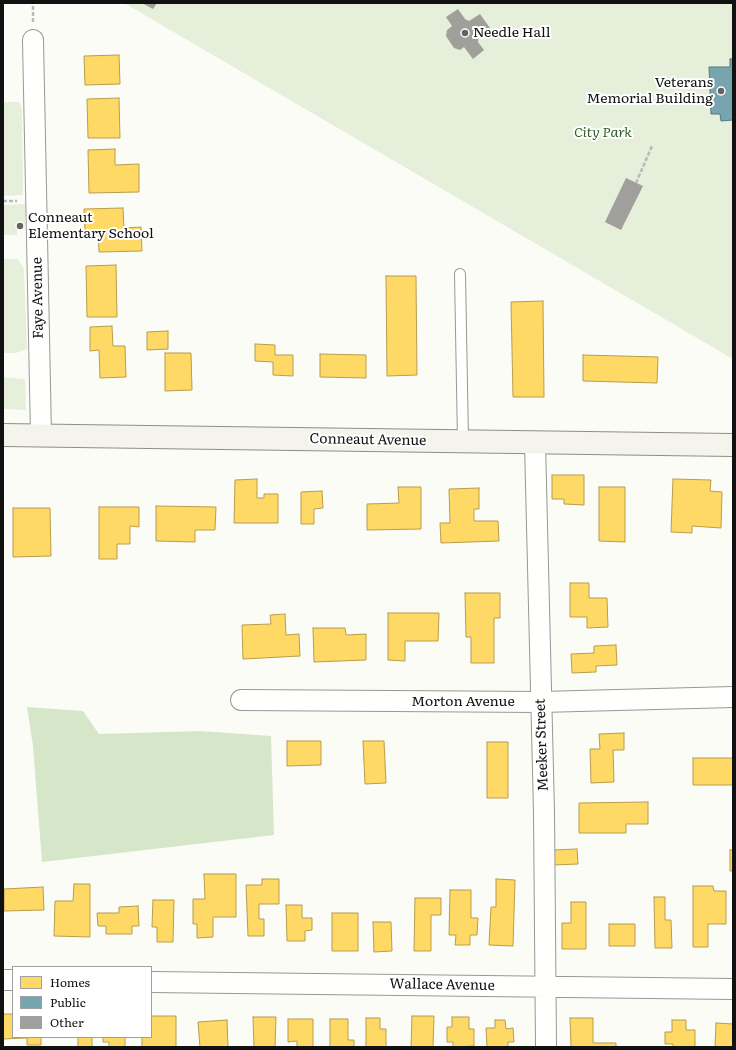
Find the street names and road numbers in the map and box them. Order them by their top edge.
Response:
street label: Faye Avenue [29,257,47,339]
street label: Conneaut Avenue [310,431,426,449]
street label: Morton Avenue [411,694,515,710]
street label: Meeker Street [532,698,552,792]
street label: Wallace Avenue [389,976,495,994]

